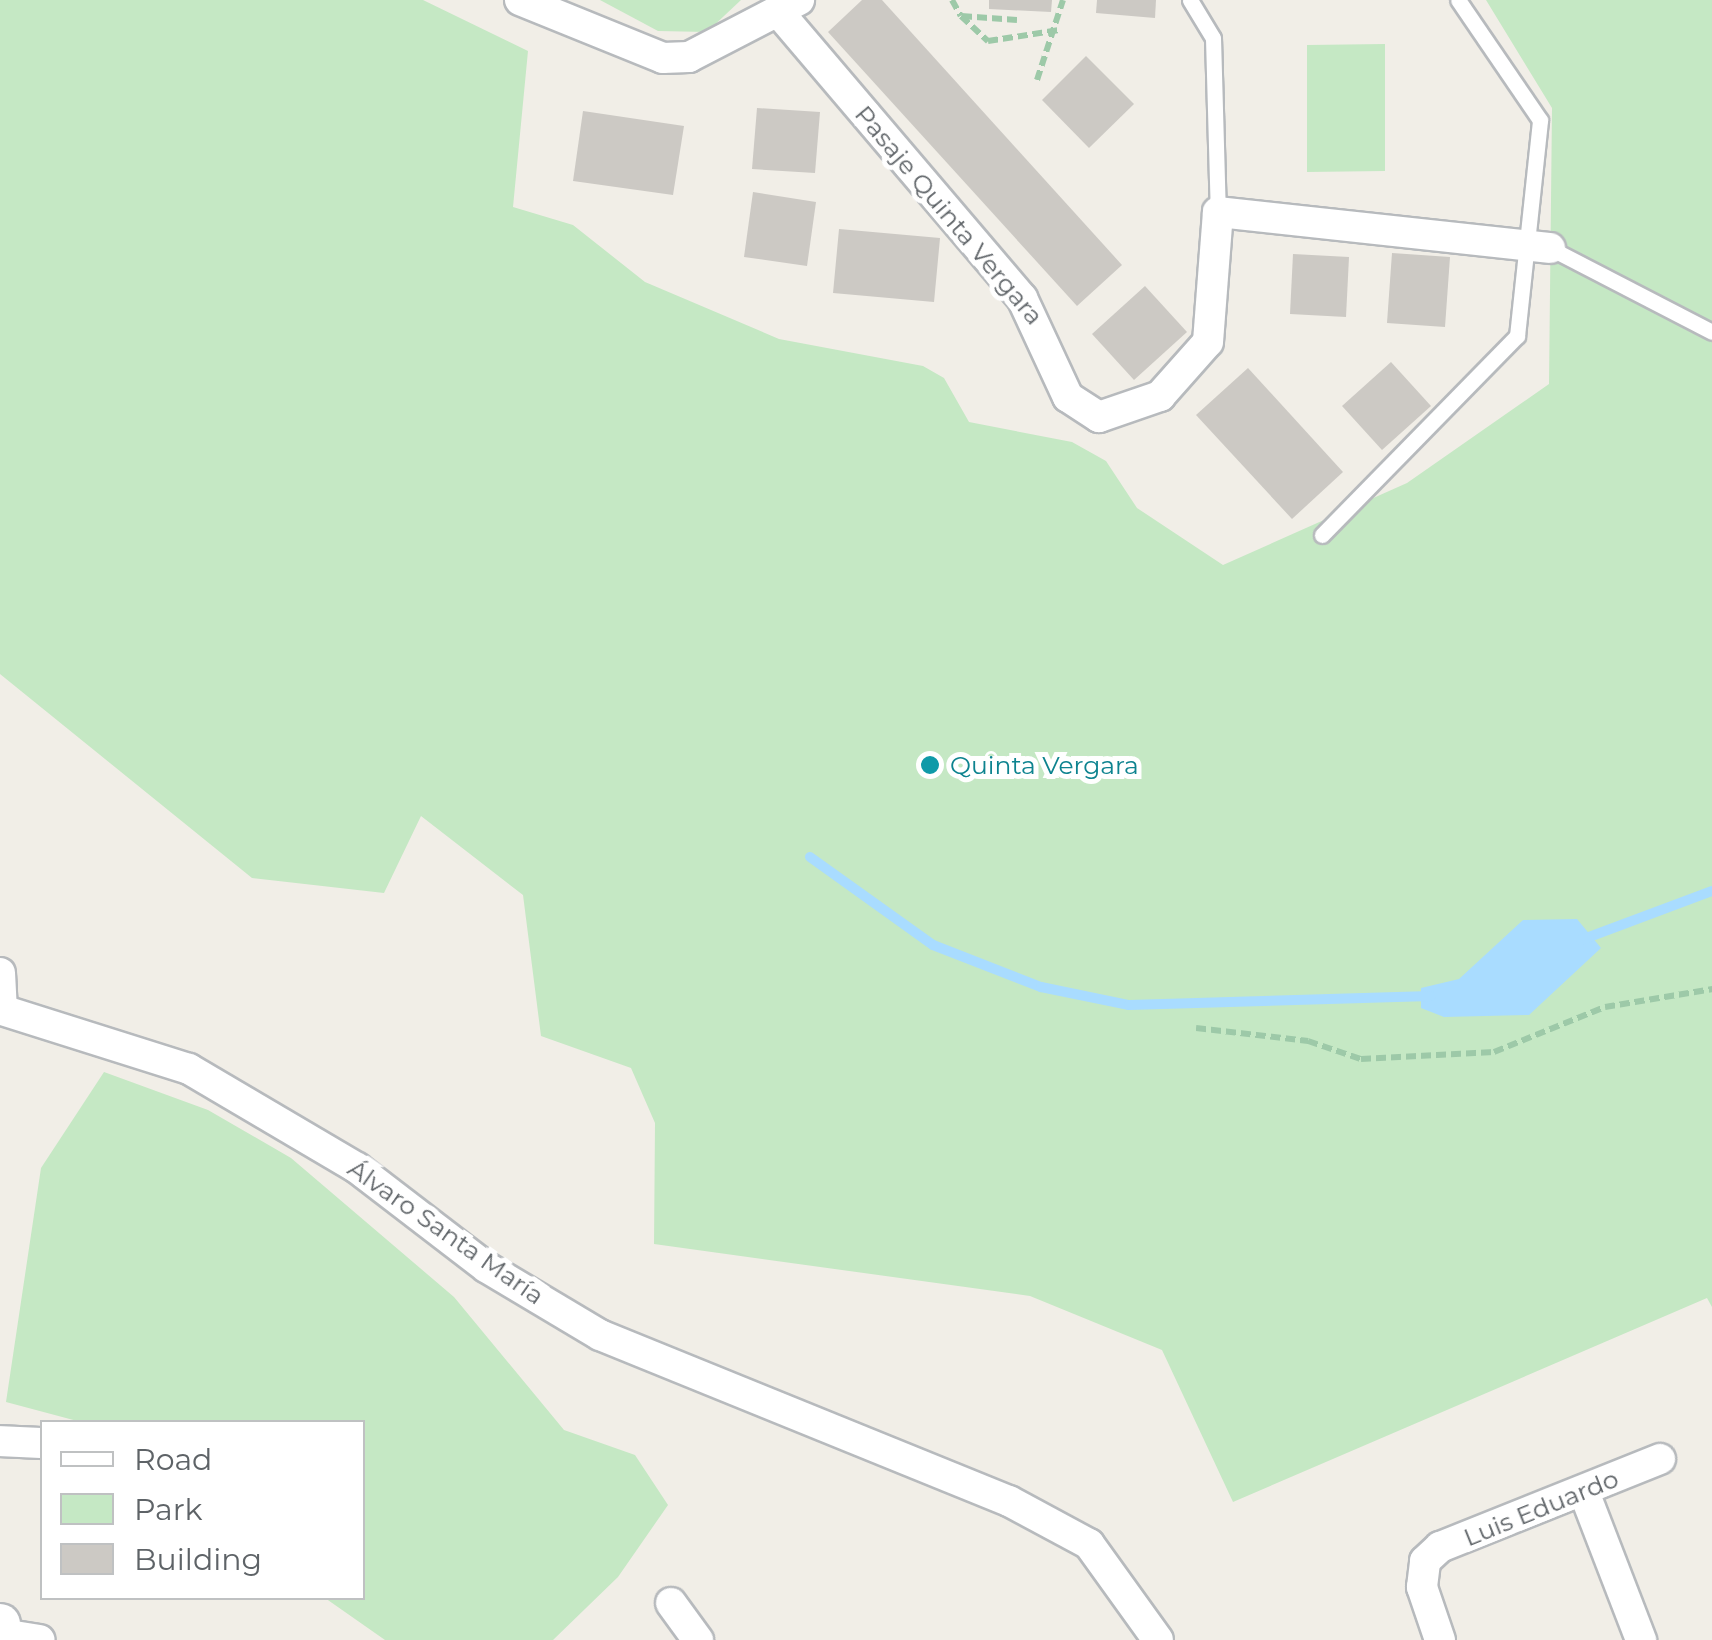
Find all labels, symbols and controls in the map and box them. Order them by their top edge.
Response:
street label: Pasaje Quinta Vergara [849,99,1049,331]
place label: Quinta Vergara [950,750,1139,780]
marker: Quinta Vergara [919,754,941,776]
street label: Álvaro Santa María [342,1153,550,1311]
legend [40,1420,365,1600]
text: Road [134,1441,212,1478]
street label: Luis Eduardo [1459,1463,1623,1553]
text: Park [134,1491,203,1528]
text: Building [134,1541,262,1578]

